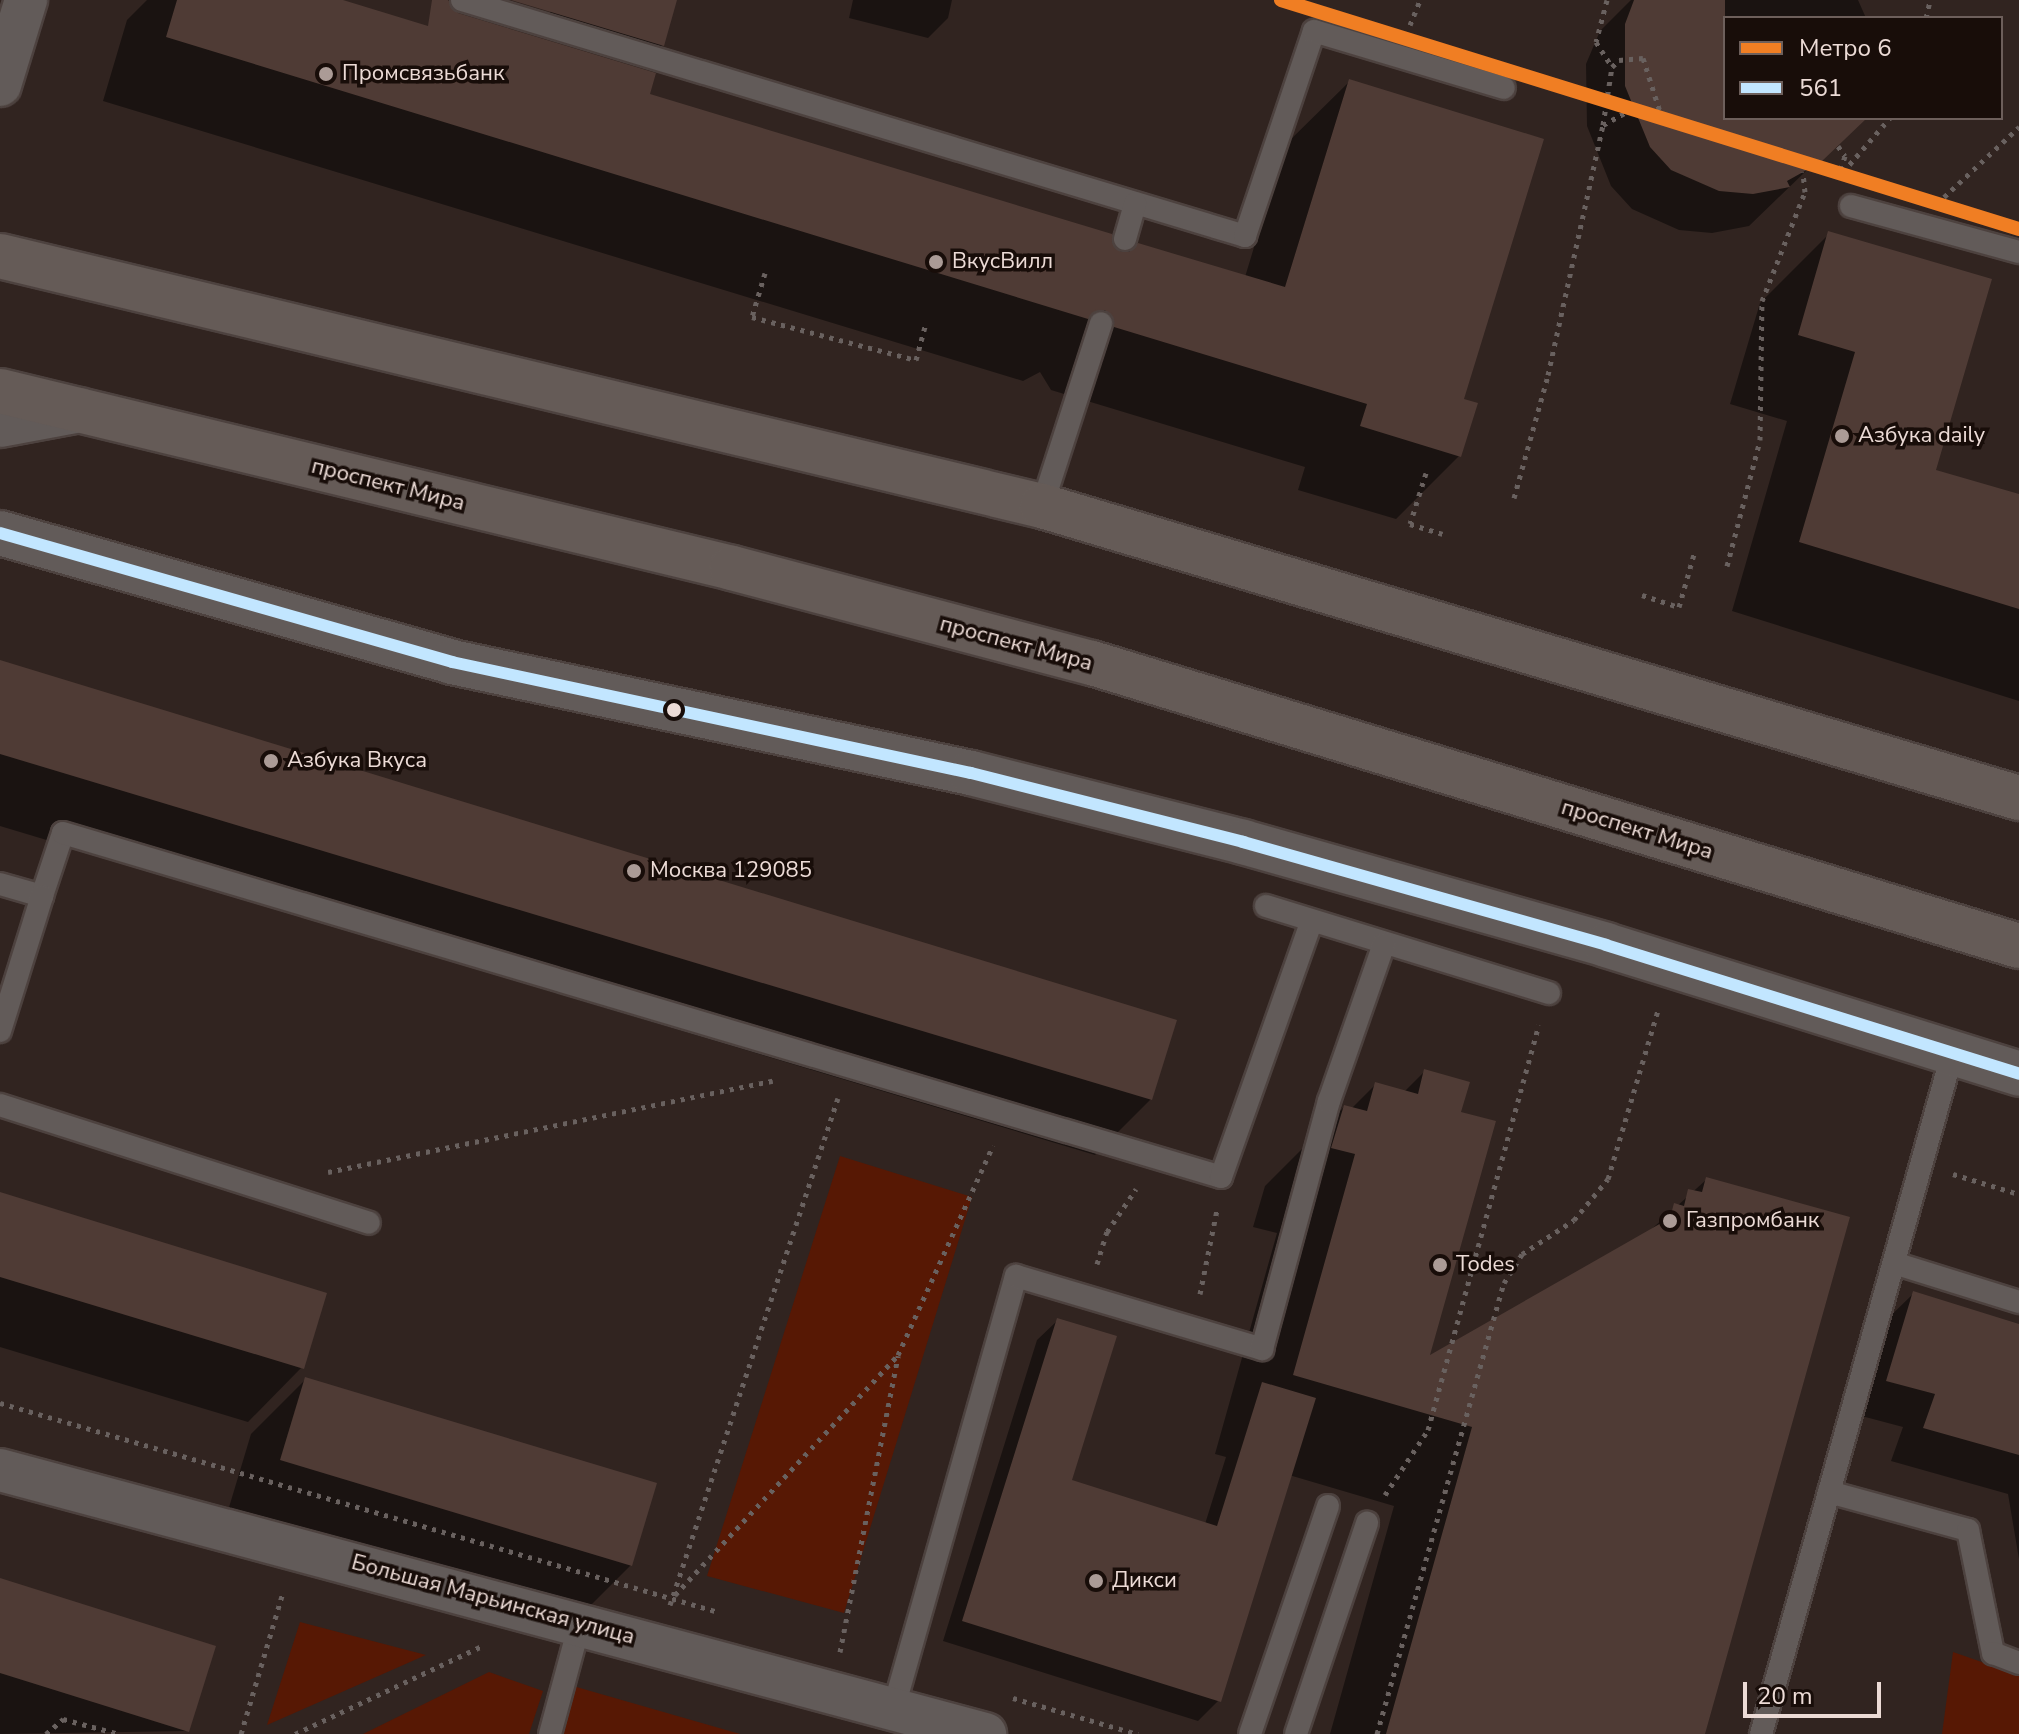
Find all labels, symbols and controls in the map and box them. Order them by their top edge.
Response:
legend [1723,16,2003,120]
text: Метро 6 [1799,32,1892,64]
place label: Промсвязьбанк [342,61,504,87]
marker: Промсвязьбанк [317,65,335,83]
text: 561 [1799,72,1842,104]
place label: ВкусВилл [952,249,1053,275]
marker: ВкусВилл [927,253,945,271]
place label: Азбука daily [1858,423,1985,449]
marker: Азбука daily [1833,427,1851,445]
street label: проспект Мира [309,453,467,517]
street label: проспект Мира [937,611,1095,677]
unlabelled marker [666,702,682,718]
place label: Азбука Вкуса [287,748,427,774]
marker: Азбука Вкуса [262,752,280,770]
street label: проспект Мира [1558,794,1716,866]
place label: Москва 129085 [650,858,812,884]
marker: Москва 129085 [625,862,643,880]
place label: Газпромбанк [1686,1208,1819,1234]
marker: Газпромбанк [1661,1212,1679,1230]
place label: Todes [1456,1252,1515,1278]
marker: Todes [1431,1256,1449,1274]
street label: Большая Марьинская улица [348,1549,638,1651]
place label: Дикси [1112,1568,1177,1594]
marker: Дикси [1087,1572,1105,1590]
scale bar [1747,1666,1885,1716]
text: 20 m [1757,1680,1813,1712]

